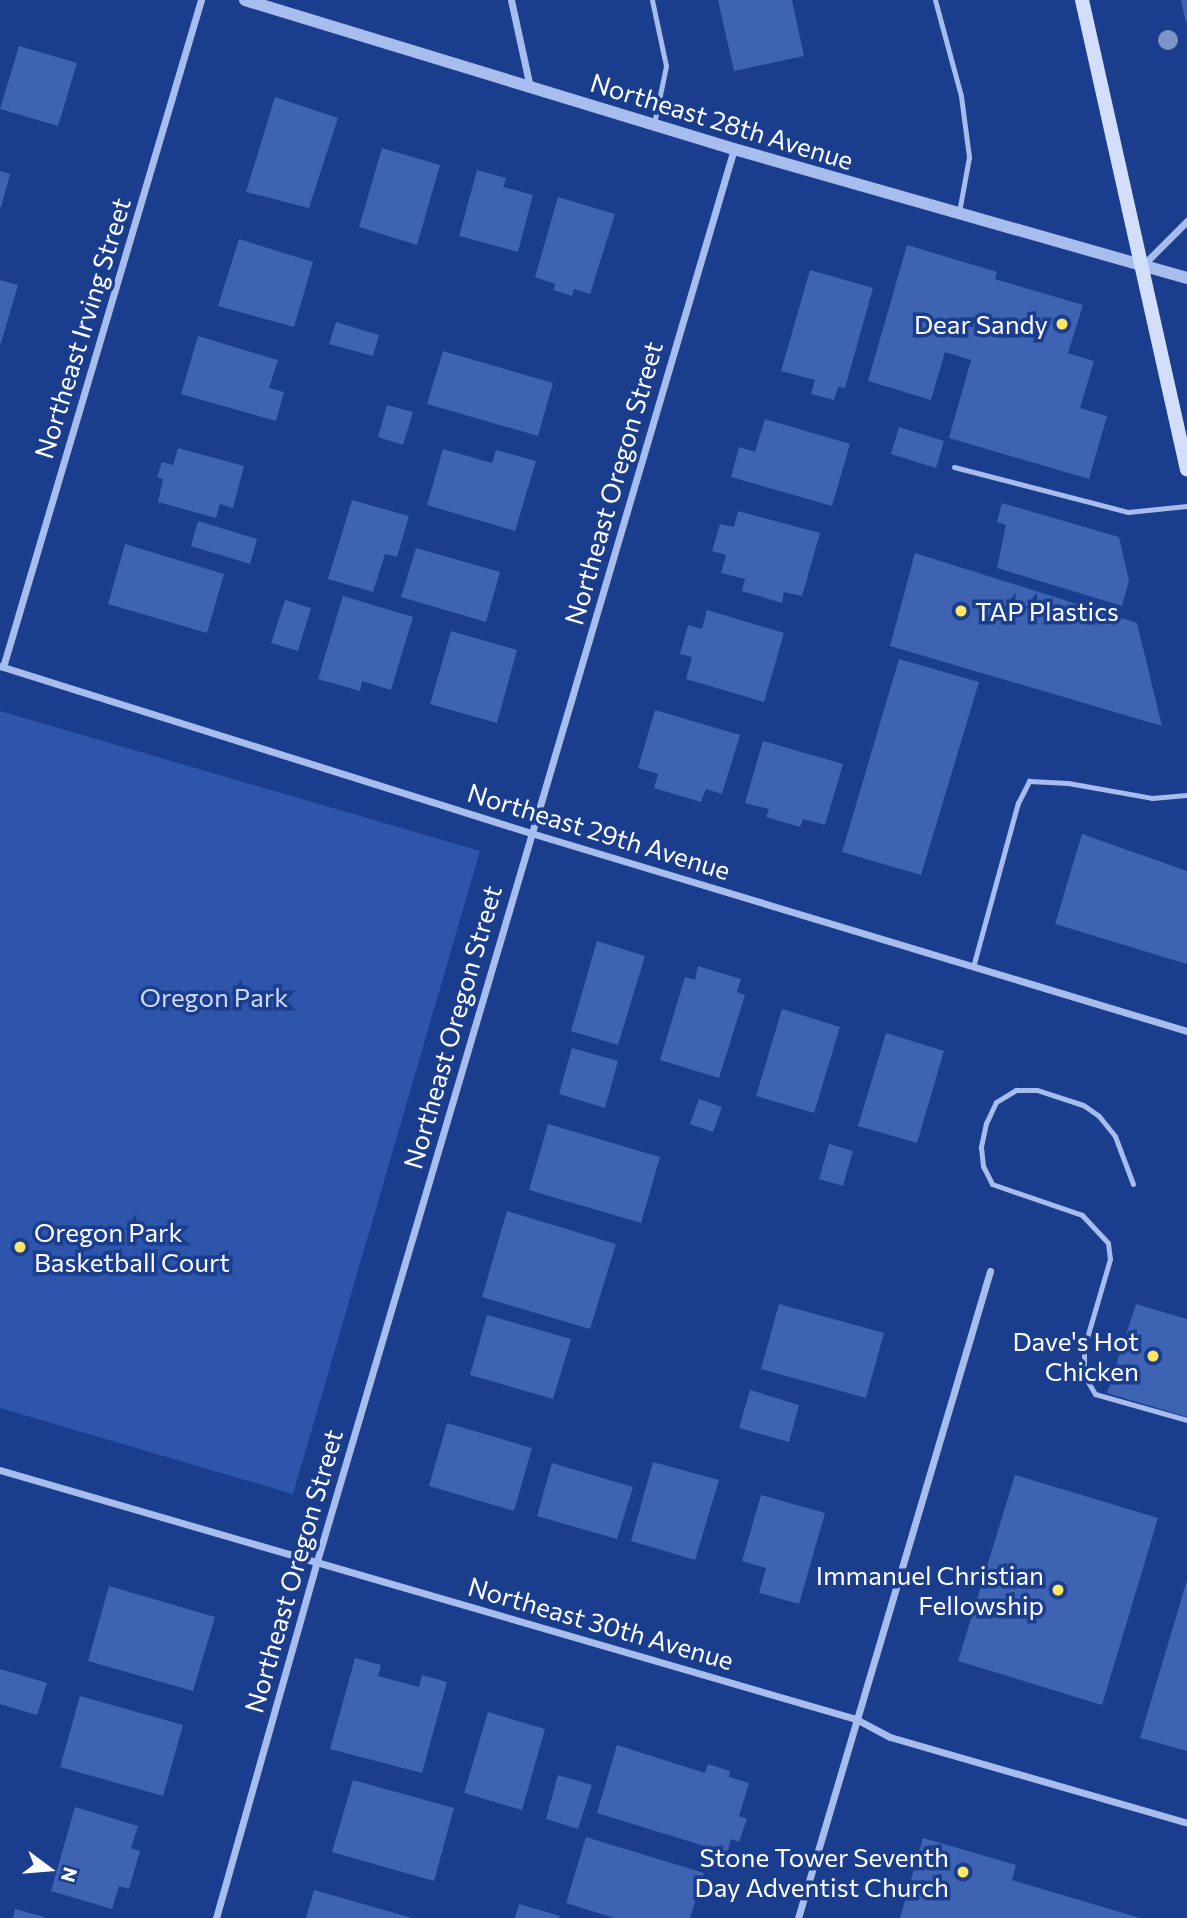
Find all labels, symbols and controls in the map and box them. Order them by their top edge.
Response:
street label: Northeast 28th Avenue [587,66,857,176]
street label: Northeast Irving Street [27,194,137,462]
place label: Dear Sandy [914,308,1048,340]
marker: Dear Sandy [1054,316,1070,332]
street label: Northeast Oregon Street [558,338,668,628]
place label: TAP Plastics [975,595,1119,627]
marker: TAP Plastics [953,603,969,619]
street label: Northeast 29th Avenue [464,776,734,886]
street label: Northeast Oregon Street [397,882,507,1172]
park label: Oregon Park [140,981,288,1013]
place label: Oregon Park Basketball Court [34,1216,230,1278]
marker: Oregon Park Basketball Court [12,1239,28,1255]
place label: Dave's Hot Chicken [1012,1325,1139,1386]
marker: Dave's Hot Chicken [1145,1348,1161,1364]
street label: Northeast Oregon Street [238,1426,348,1716]
place label: Immanuel Christian Fellowship [816,1559,1044,1620]
street label: Northeast 30th Avenue [465,1570,737,1676]
marker: Immanuel Christian Fellowship [1050,1582,1066,1598]
north arrow [14,1834,84,1904]
place label: Stone Tower Seventh Day Adventist Church [695,1841,949,1902]
marker: Stone Tower Seventh Day Adventist Church [955,1864,971,1880]
text: N [57,1865,83,1885]

